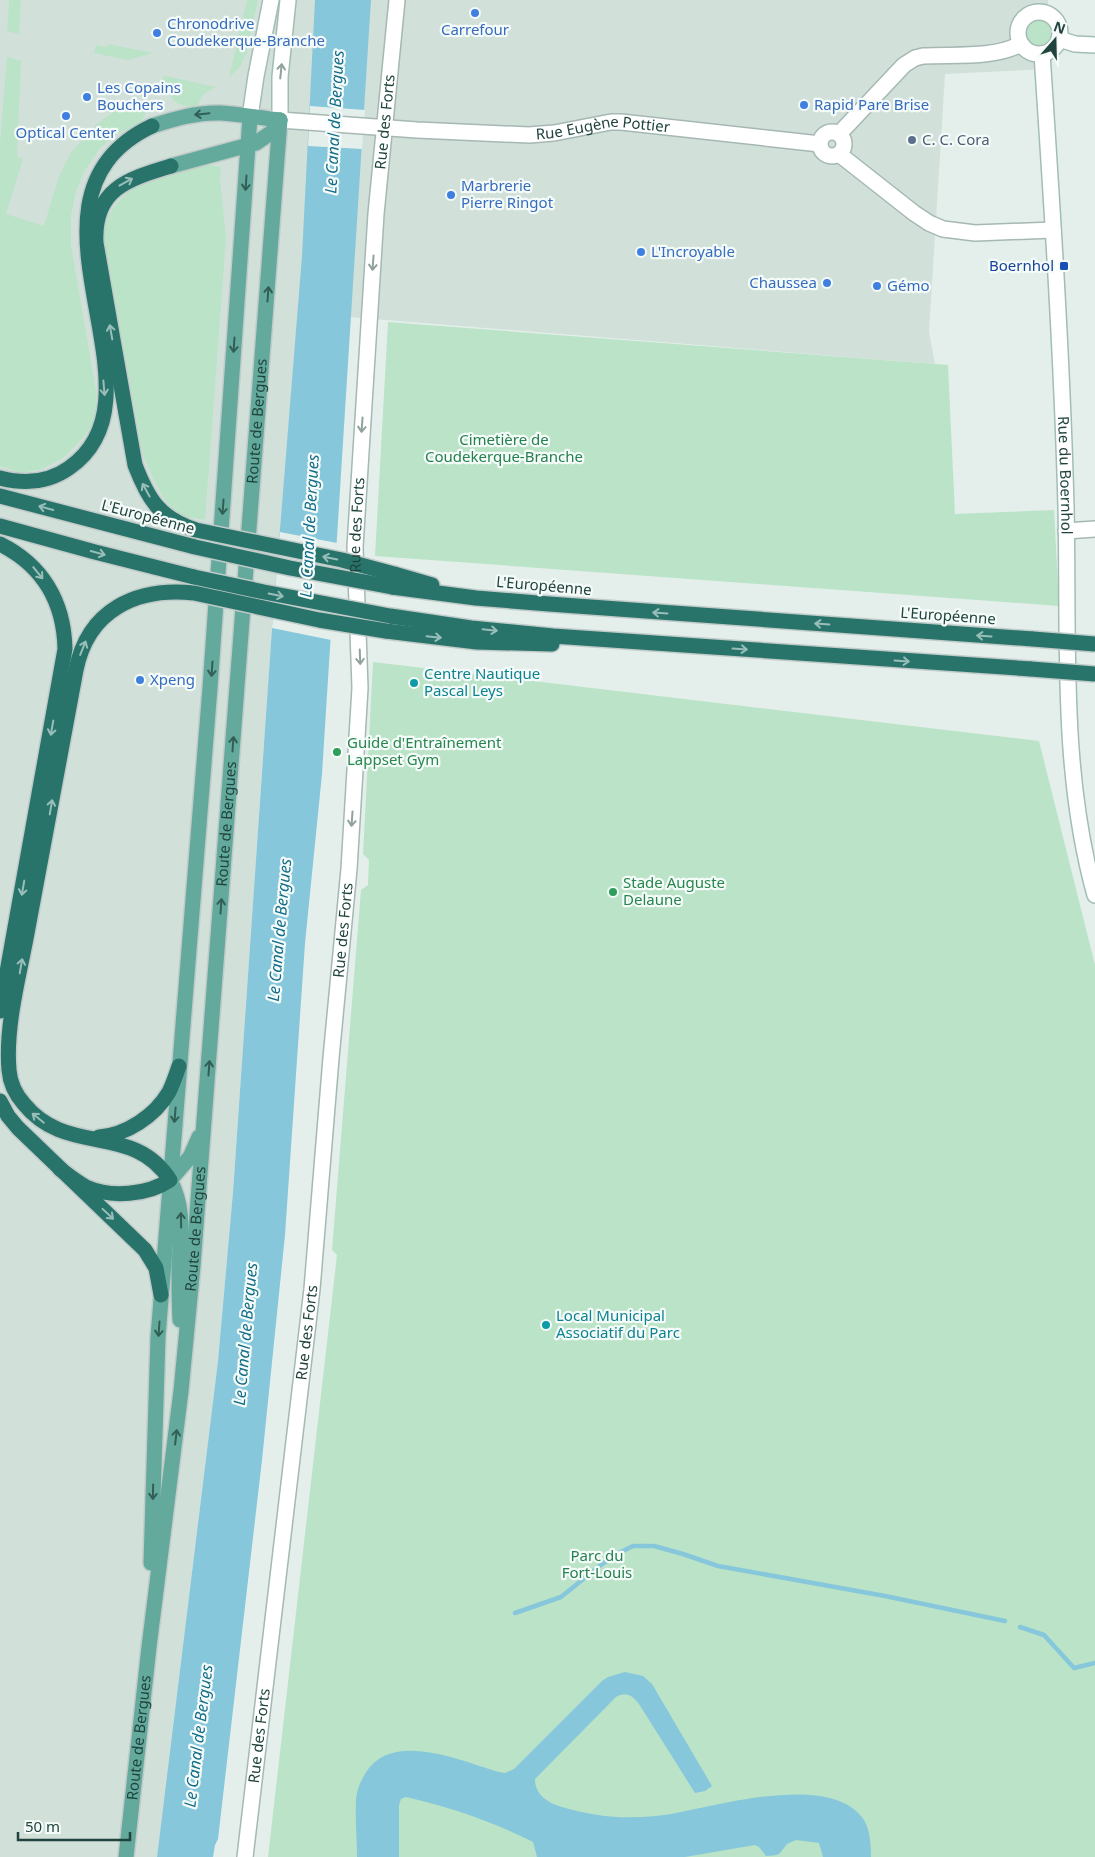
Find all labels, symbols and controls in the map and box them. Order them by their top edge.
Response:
marker: Carrefour [469,7,481,19]
place label: Chronodrive Coudekerque-Branche [167,13,325,50]
north arrow [1030,15,1080,65]
text: N [1051,16,1068,38]
place label: Carrefour [441,19,509,39]
marker: Chronodrive Coudekerque-Branche [151,27,163,39]
water label: Le Canal de Bergues [319,50,349,194]
one-way arrow [276,64,285,80]
street label: Rue des Forts [369,74,399,170]
place label: Les Copains Bouchers [97,77,181,114]
marker: Les Copains Bouchers [81,91,93,103]
place label: Rapid Pare Brise [814,94,929,114]
marker: Rapid Pare Brise [798,99,810,111]
one-way arrow [194,109,210,119]
marker: Optical Center [60,110,72,122]
street label: Rue Eugène Pottier [535,111,671,143]
place label: Optical Center [16,122,116,142]
place label: C. C. Cora [922,129,990,149]
marker: C. C. Cora [906,134,918,146]
one-way arrow [241,175,250,191]
place label: Marbrerie Pierre Ringot [461,175,554,212]
one-way arrow [118,177,133,186]
marker: Marbrerie Pierre Ringot [445,189,457,201]
place label: L'Incroyable [651,241,735,261]
marker: L'Incroyable [635,246,647,258]
one-way arrow [368,254,378,270]
place label: Boernhol [989,255,1054,275]
marker: Boernhol [1058,260,1070,272]
place label: Chaussea [749,272,817,292]
place label: Gémo [887,275,929,295]
marker: Chaussea [821,277,833,289]
marker: Gémo [871,280,883,292]
one-way arrow [263,286,272,302]
one-way arrow [106,325,116,341]
one-way arrow [230,337,239,353]
street label: Route de Bergues [241,358,271,485]
one-way arrow [99,379,109,395]
street label: Rue du Boernhol [1054,416,1077,535]
one-way arrow [357,417,366,433]
park label: Cimetière de Coudekerque-Branche [425,429,583,466]
water label: Le Canal de Bergues [294,454,324,598]
street label: Rue des Forts [344,477,368,573]
one-way arrow [141,483,151,498]
street label: L'Européenne [99,494,197,538]
one-way arrow [219,499,228,515]
one-way arrow [38,503,54,512]
one-way arrow [89,549,105,558]
one-way arrow [322,553,338,562]
one-way arrow [33,566,44,579]
street label: L'Européenne [496,571,593,599]
one-way arrow [268,590,284,600]
street label: L'Européenne [900,602,997,628]
one-way arrow [652,608,668,617]
one-way arrow [814,620,830,629]
one-way arrow [482,625,498,634]
one-way arrow [976,631,992,640]
one-way arrow [426,632,442,642]
one-way arrow [79,640,88,655]
one-way arrow [731,645,747,654]
one-way arrow [355,648,365,665]
one-way arrow [893,656,909,665]
one-way arrow [207,661,216,677]
place label: Centre Nautique Pascal Leys [424,663,540,700]
place label: Xpeng [150,669,195,689]
marker: Xpeng [134,674,146,686]
marker: Centre Nautique Pascal Leys [408,677,420,689]
one-way arrow [46,720,56,736]
place label: Guide d'Entraînement Lappset Gym [347,732,502,769]
one-way arrow [228,736,237,752]
marker: Guide d'Entraînement Lappset Gym [331,746,343,758]
street label: Route de Bergues [211,761,240,887]
one-way arrow [46,799,56,815]
one-way arrow [347,811,357,827]
water label: Le Canal de Bergues [262,857,296,1002]
place label: Stade Auguste Delaune [623,872,725,909]
one-way arrow [17,880,27,896]
street label: Rue des Forts [328,882,357,979]
marker: Stade Auguste Delaune [607,886,619,898]
one-way arrow [216,898,225,914]
one-way arrow [17,959,27,975]
one-way arrow [204,1060,213,1076]
one-way arrow [171,1107,180,1123]
one-way arrow [32,1112,45,1123]
street label: Route de Bergues [180,1165,210,1292]
one-way arrow [102,1208,115,1220]
one-way arrow [176,1213,186,1229]
water label: Le Canal de Bergues [228,1261,262,1406]
street label: Rue des Forts [290,1284,321,1381]
place label: Local Municipal Associatif du Parc [556,1305,680,1342]
marker: Local Municipal Associatif du Parc [540,1319,552,1331]
one-way arrow [154,1321,163,1337]
one-way arrow [171,1429,181,1445]
one-way arrow [148,1483,158,1499]
park label: Parc du Fort-Louis [562,1545,632,1582]
water label: Le Canal de Bergues [178,1663,218,1809]
street label: Route de Bergues [121,1674,155,1801]
street label: Rue des Forts [243,1687,274,1784]
scale bar [18,1810,130,1842]
text: 50 m [25,1816,60,1836]

